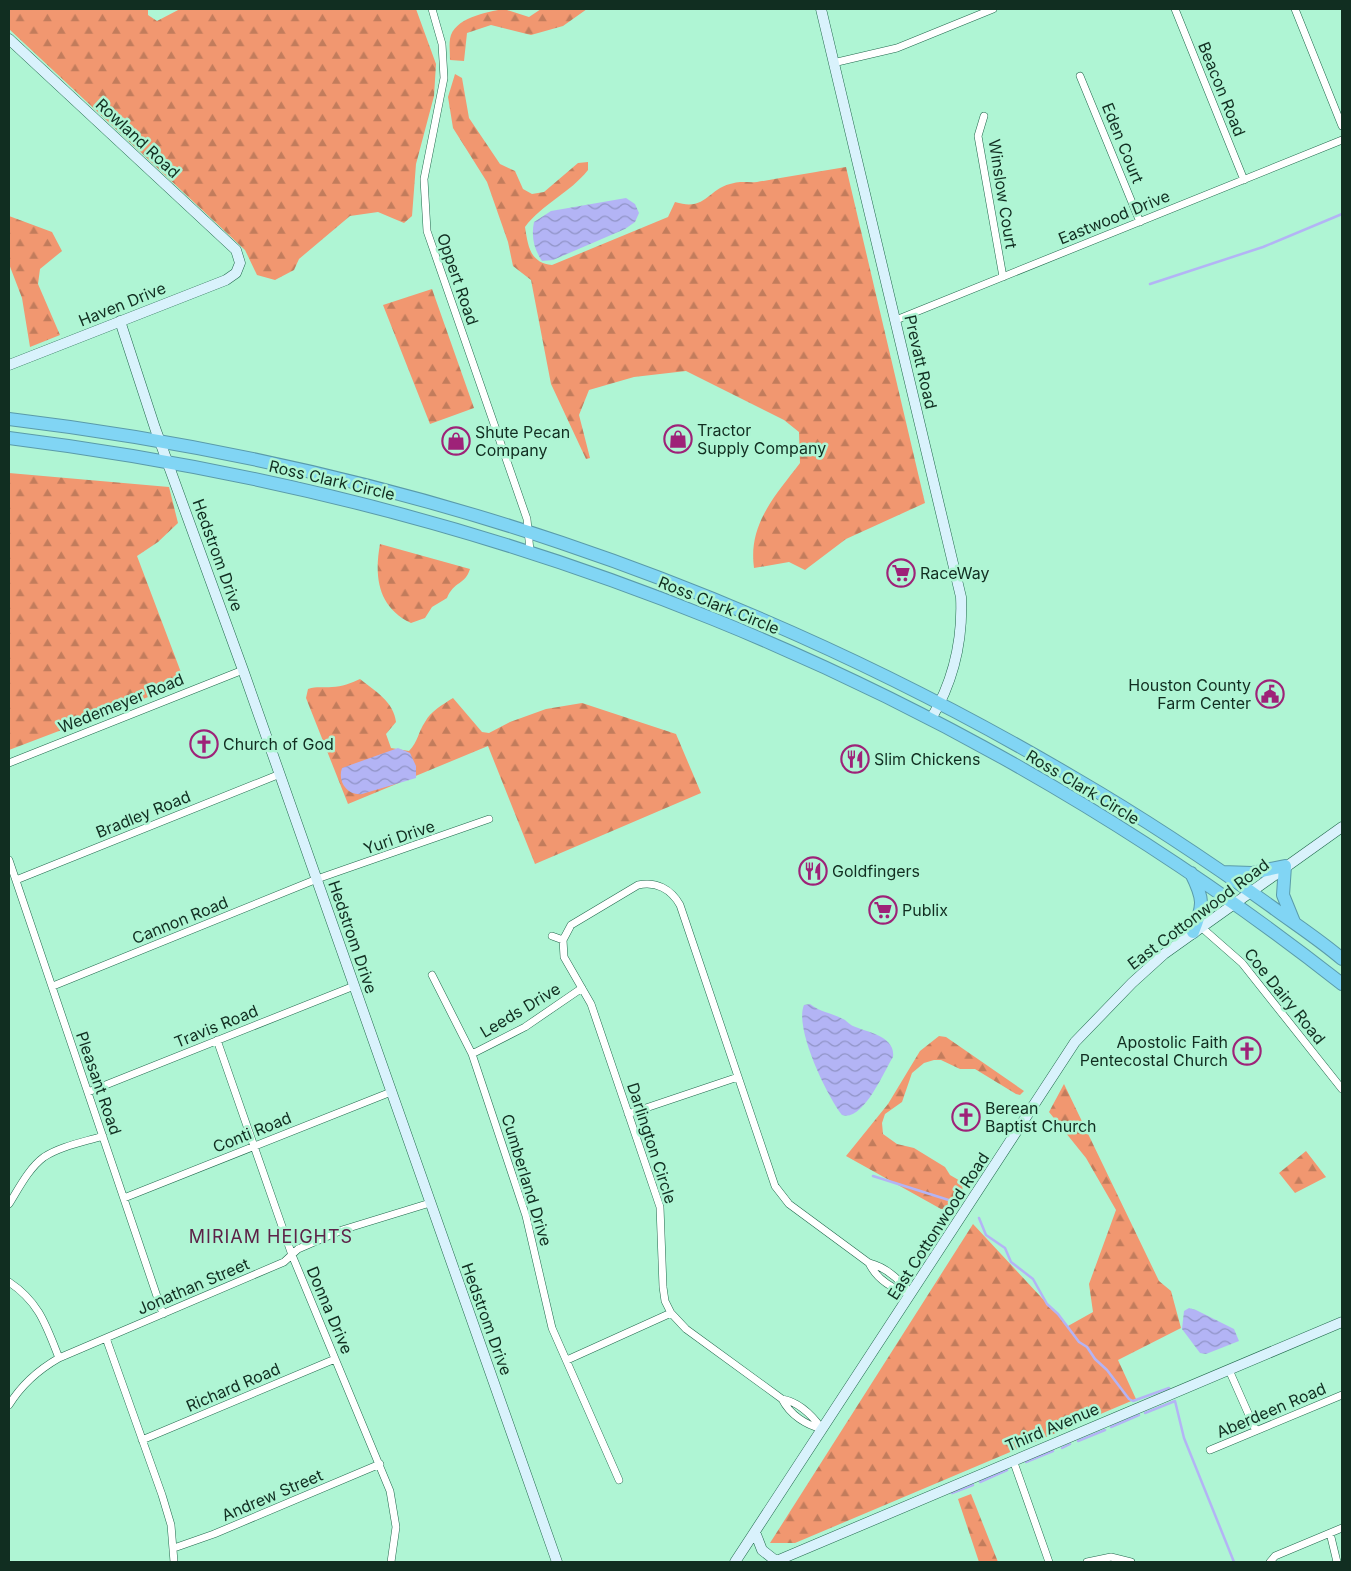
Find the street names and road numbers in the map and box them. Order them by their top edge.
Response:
street label: Beacon Road [1194,39,1250,139]
street label: Rowland Road [92,94,184,182]
street label: Eden Court [1098,100,1148,186]
street label: Winslow Court [984,138,1022,250]
street label: Eastwood Drive [1055,186,1173,248]
street label: Oppert Road [433,230,483,328]
street label: Haven Drive [75,277,169,331]
street label: Prevatt Road [900,313,942,411]
street label: Ross Clark Circle [267,456,397,504]
street label: Hedstrom Drive [188,496,248,614]
street label: Ross Clark Circle [656,572,782,638]
street label: Wedemeyer Road [55,669,187,737]
street label: Ross Clark Circle [1023,745,1143,829]
street label: Bradley Road [93,786,193,842]
street label: Yuri Drive [361,815,437,859]
street label: East Cottonwood Road [1123,854,1273,974]
street label: Hedstrom Drive [324,878,382,996]
street label: Cannon Road [129,892,231,948]
street label: Coe Dairy Road [1240,944,1330,1048]
street label: Leeds Drive [476,978,564,1042]
street label: Travis Road [171,1000,261,1052]
street label: Pleasant Road [72,1029,126,1137]
street label: Darlington Circle [623,1080,681,1206]
street label: Conti Road [210,1107,294,1157]
street label: Cumberland Drive [497,1112,557,1248]
street label: East Cottonwood Road [883,1148,993,1304]
street label: Jonathan Street [134,1253,252,1319]
street label: Hedstrom Drive [457,1260,517,1378]
street label: Donna Drive [303,1263,357,1357]
street label: Richard Road [183,1358,283,1416]
street label: Aberdeen Road [1213,1378,1329,1442]
street label: Third Avenue [1002,1398,1102,1456]
street label: Andrew Street [218,1465,326,1525]

